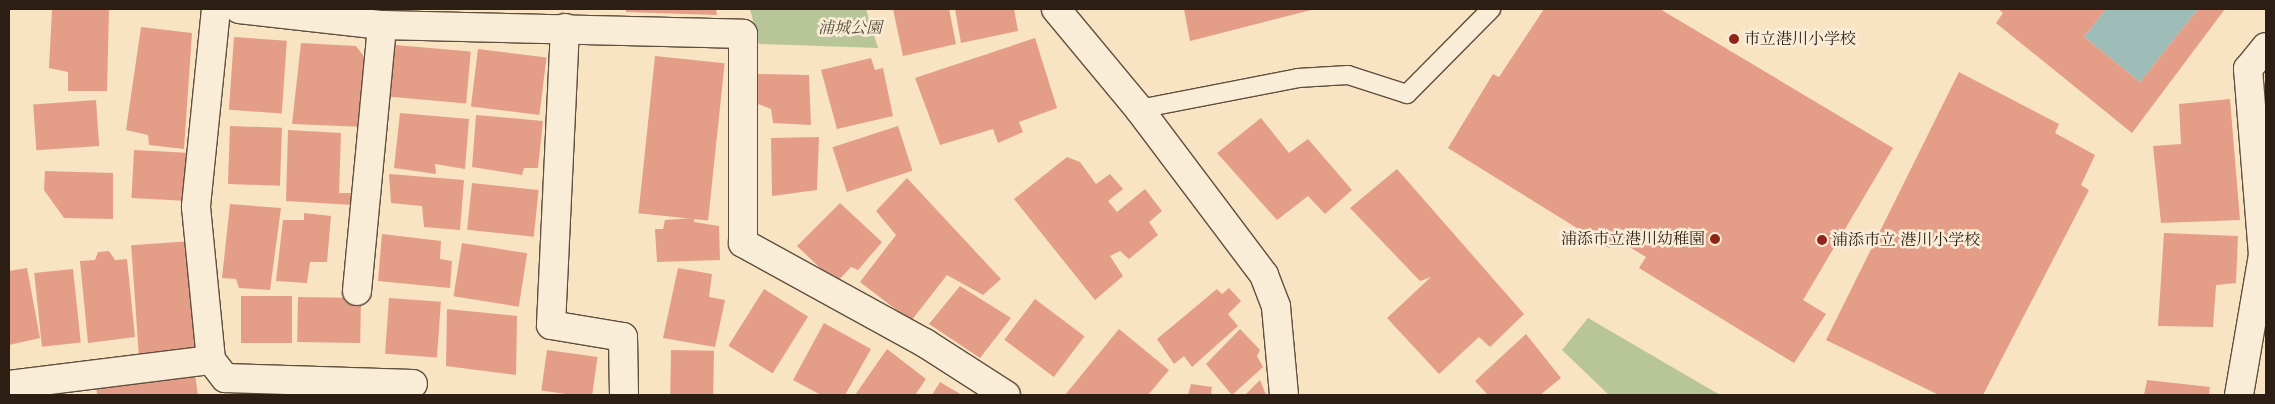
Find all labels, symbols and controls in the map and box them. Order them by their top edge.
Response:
park label: 浦城公園 [818,18,882,38]
place label: 市立港川小学校 [1744,29,1856,49]
marker: 市立港川小学校 [1728,33,1740,45]
place label: 浦添市立港川幼稚園 [1561,229,1705,249]
place label: 浦添市立 港川小学校 [1832,230,1980,250]
marker: 浦添市立港川幼稚園 [1709,233,1721,245]
marker: 浦添市立 港川小学校 [1816,234,1828,246]

